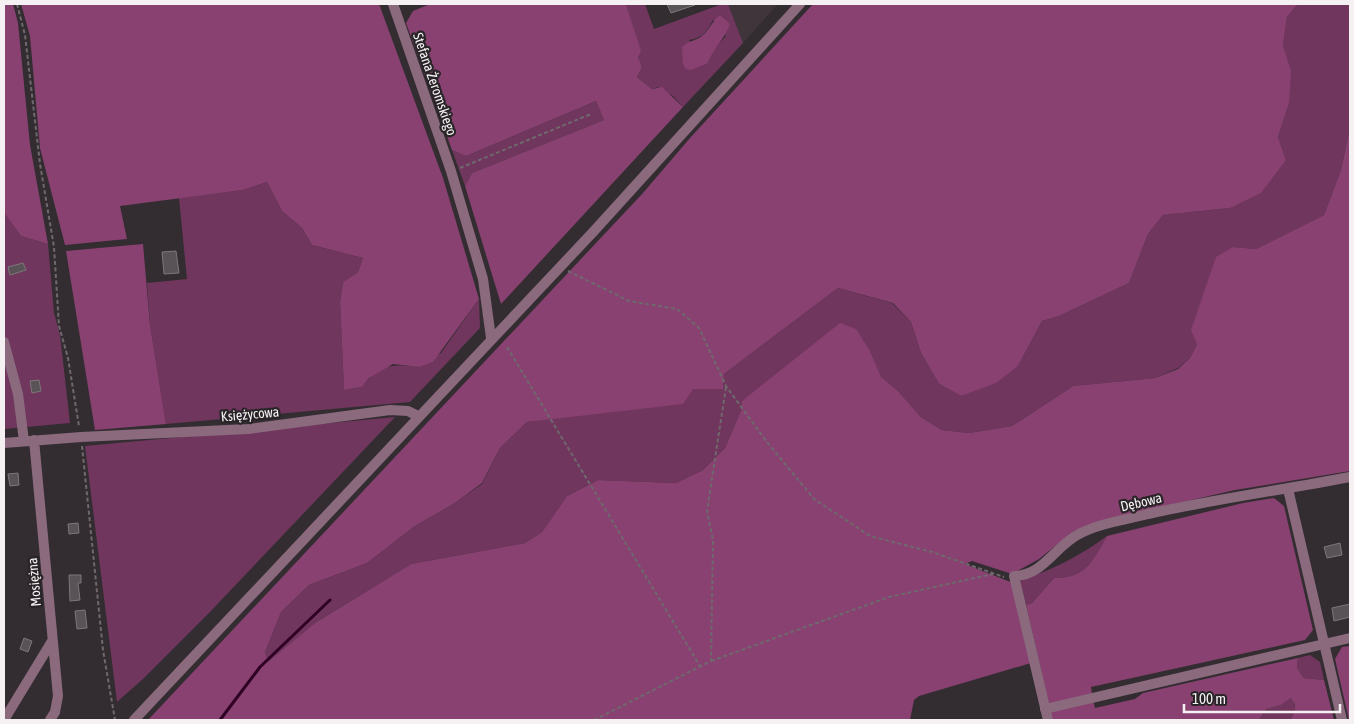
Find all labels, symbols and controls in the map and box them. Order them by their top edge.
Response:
street label: Stefana Żeromskiego [410,30,460,138]
street label: Księżycowa [220,403,280,425]
street label: Dębowa [1119,489,1163,515]
street label: Mosiężna [24,557,44,607]
scale bar [1184,682,1340,714]
text: 100 m [1192,690,1226,707]

